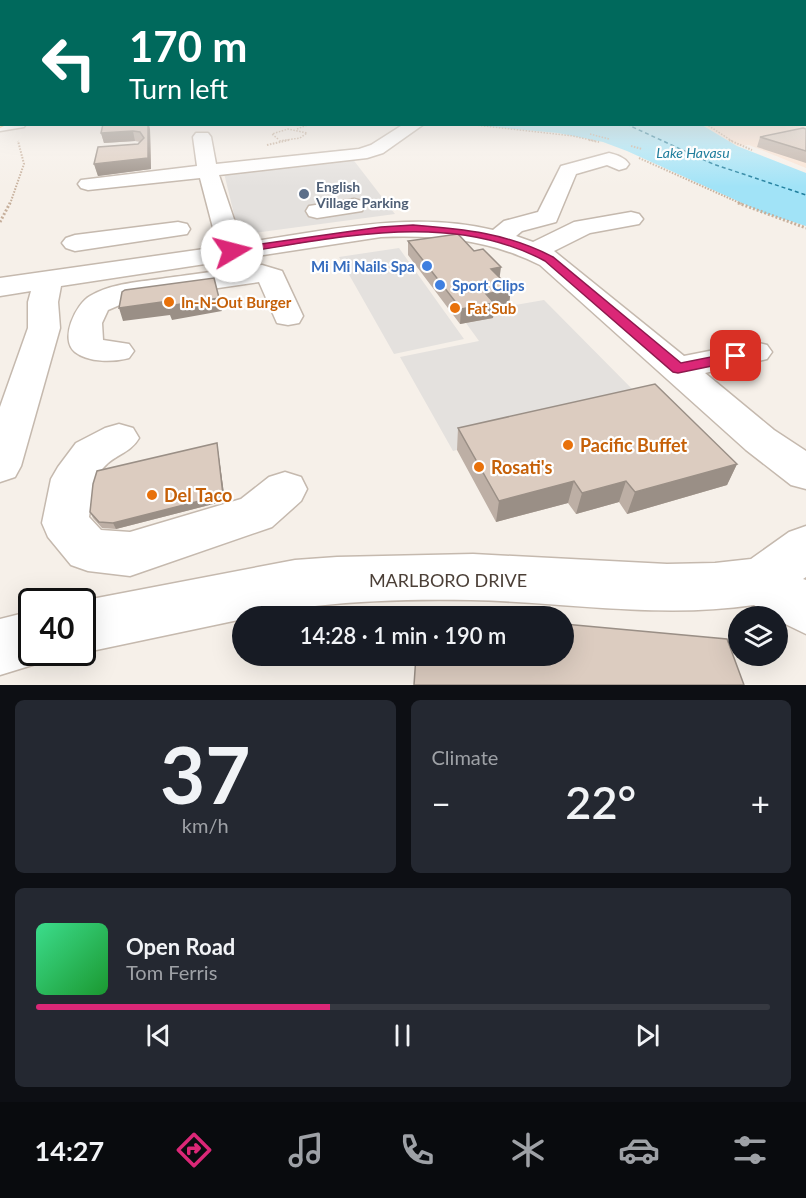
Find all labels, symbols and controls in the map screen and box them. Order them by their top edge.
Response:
text: 170 m [129,21,247,71]
icon: left [30,24,108,102]
text: Turn left [129,72,228,105]
water label: Lake Havasu [656,144,730,161]
place label: English Village Parking [315,178,409,211]
marker: English Village Parking [297,187,311,201]
position arrow [200,219,264,283]
place label: Mi Mi Nails Spa [311,257,415,275]
marker: Mi Mi Nails Spa [420,259,434,273]
place label: Sport Clips [452,276,525,294]
marker: Sport Clips [433,278,447,292]
place label: In-N-Out Burger [181,293,292,311]
marker: In-N-Out Burger [162,295,176,309]
place label: Fat Sub [467,299,516,317]
marker: Fat Sub [448,301,462,315]
pin [710,330,761,381]
icon: arrive [719,339,752,372]
place label: Pacific Buffet [580,434,688,456]
marker: Pacific Buffet [561,438,575,452]
place label: Rosati's [491,456,552,478]
marker: Rosati's [472,460,486,474]
place label: Del Taco [164,484,232,506]
marker: Del Taco [145,488,159,502]
street label: MARLBORO DRIVE [369,569,527,591]
speed limit sign: 40 [18,588,96,666]
map controls [728,606,788,666]
button: layers [728,606,788,666]
text: 14:28 · 1 min · 190 m [300,622,506,649]
text: 37 [160,727,250,821]
text: Climate [432,745,498,769]
text: 22° [565,775,636,829]
text: − [432,783,451,823]
text: + [751,783,770,823]
text: km/h [182,813,229,837]
text: Open Road [126,933,235,960]
text: Tom Ferris [126,960,217,984]
icon: previous [142,1019,175,1052]
icon: pause [386,1019,419,1052]
icon: next [631,1019,664,1052]
icon: directions [173,1129,215,1171]
icon: music [285,1129,327,1171]
icon: phone [396,1129,438,1171]
icon: climate [507,1129,549,1171]
icon: car [618,1129,660,1171]
icon: filters [729,1129,771,1171]
text: 14:27 [35,1134,104,1167]

